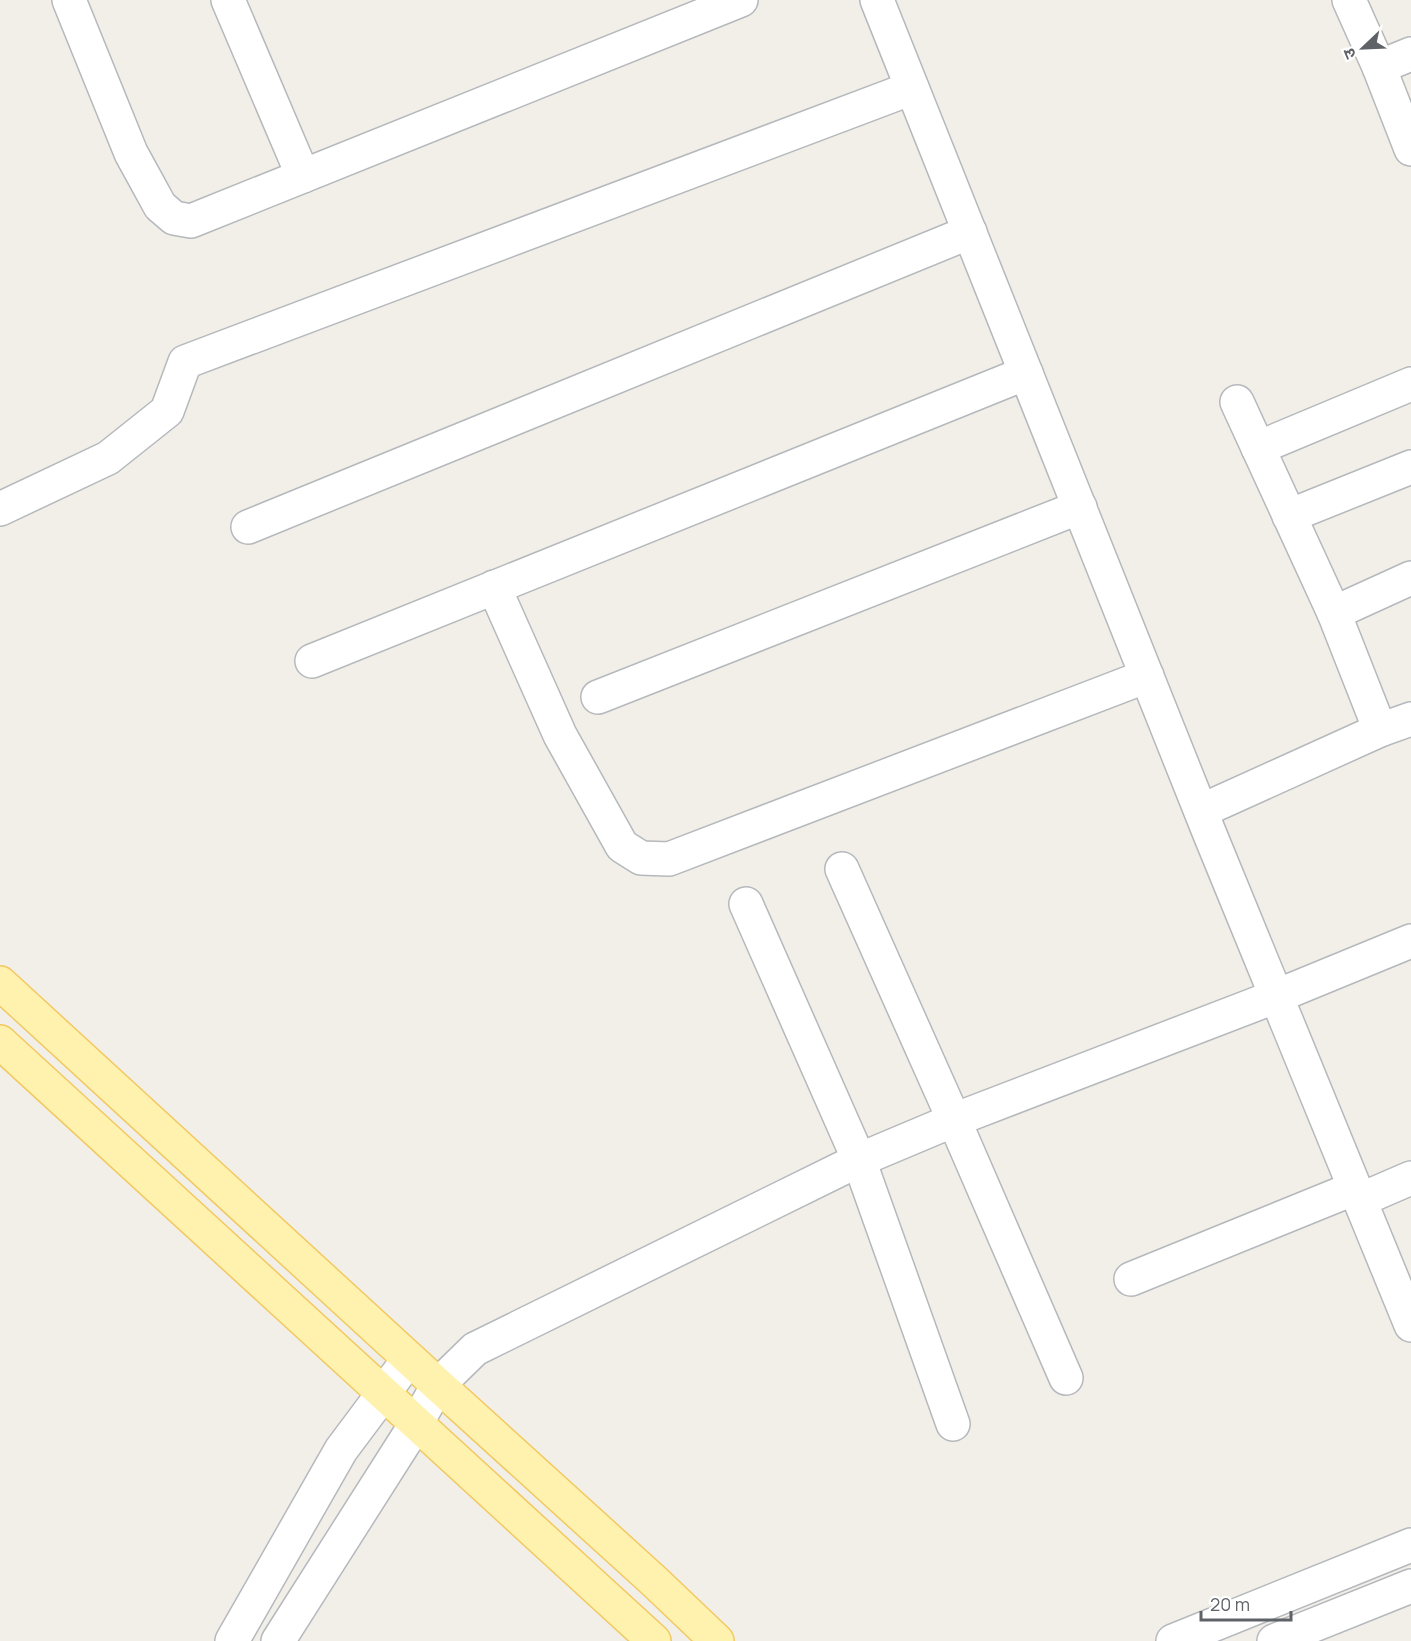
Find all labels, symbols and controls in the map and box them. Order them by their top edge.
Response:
north arrow [1333,18,1393,78]
text: उ [1337,45,1361,62]
scale bar [1201,1584,1291,1622]
text: 20 m [1210,1592,1250,1616]

